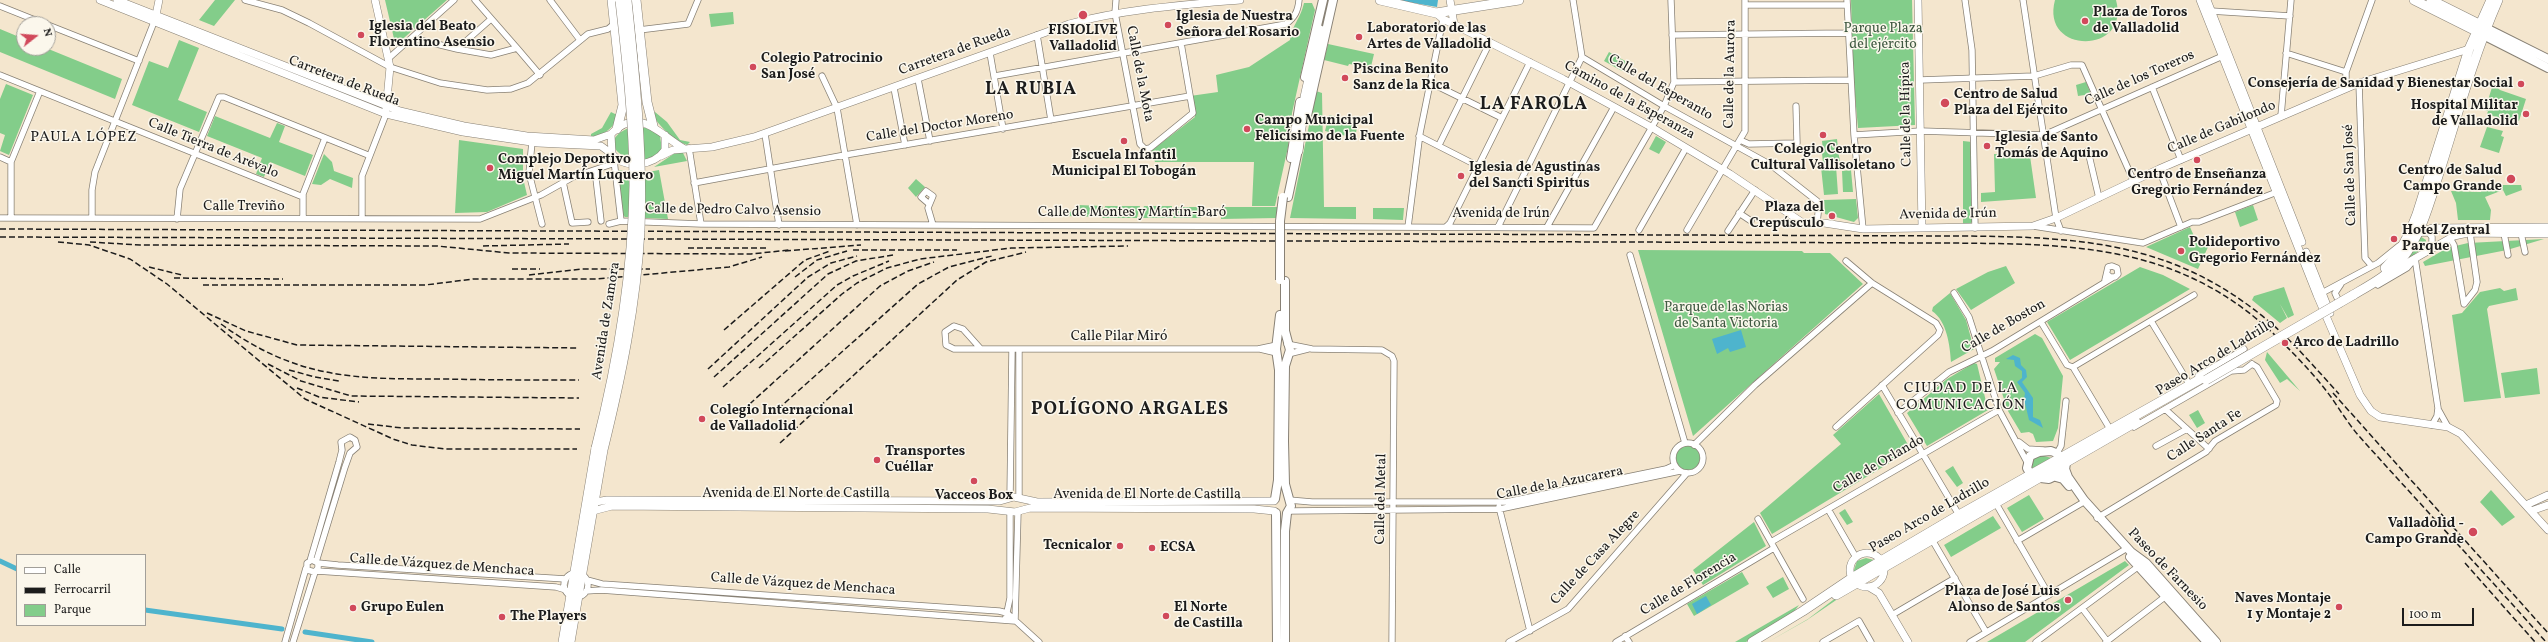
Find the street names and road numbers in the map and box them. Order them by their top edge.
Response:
street label: Calle de la Aurora [1722,19,1740,129]
street label: Carretera de Rueda [897,24,1013,80]
street label: Calle de la Mota [1121,25,1157,123]
street label: Calle de los Toreros [2083,47,2197,111]
street label: Calle del Esperanto [1605,51,1715,125]
street label: Carretera de Rueda [286,53,402,111]
street label: Camino de la Esperanza [1561,58,1697,144]
street label: Calle de la Hípica [1898,61,1916,167]
street label: Calle de Gabilondo [2165,98,2279,158]
street label: Calle del Doctor Moreno [865,107,1015,147]
street label: Calle Tierra de Arévalo [145,115,281,183]
street label: Calle de San José [2341,124,2361,226]
street label: Calle Treviño [203,199,285,215]
street label: Calle de Pedro Calvo Asensio [645,201,821,221]
street label: Calle de Montes y Martín-Baró [1038,205,1226,221]
street label: Avenida de Irún [1452,206,1550,222]
street label: Avenida de Irún [1899,206,1997,224]
street label: Avenida de Zamora [589,261,625,381]
street label: Calle de Boston [1959,296,2049,358]
street label: Paseo Arco de Ladrillo [2153,316,2279,400]
street label: Calle Pilar Miró [1071,329,1167,345]
street label: Calle Santa Fe [2165,406,2245,466]
street label: Calle de Orlando [1831,432,1927,498]
street label: Calle del Metal [1373,453,1391,545]
street label: Calle de la Azucarera [1495,463,1625,505]
street label: Paseo Arco de Ladrillo [1867,475,1993,557]
street label: Avenida de El Norte de Castilla [702,486,890,502]
street label: Avenida de El Norte de Castilla [1053,487,1241,503]
street label: Calle de Casa Alegre [1548,507,1644,609]
street label: Paseo de Farnesio [2123,525,2211,615]
street label: Calle de Florencia [1638,550,1740,620]
street label: Calle de Vázquez de Menchaca [349,551,535,581]
street label: Calle de Vázquez de Menchaca [710,570,896,600]

